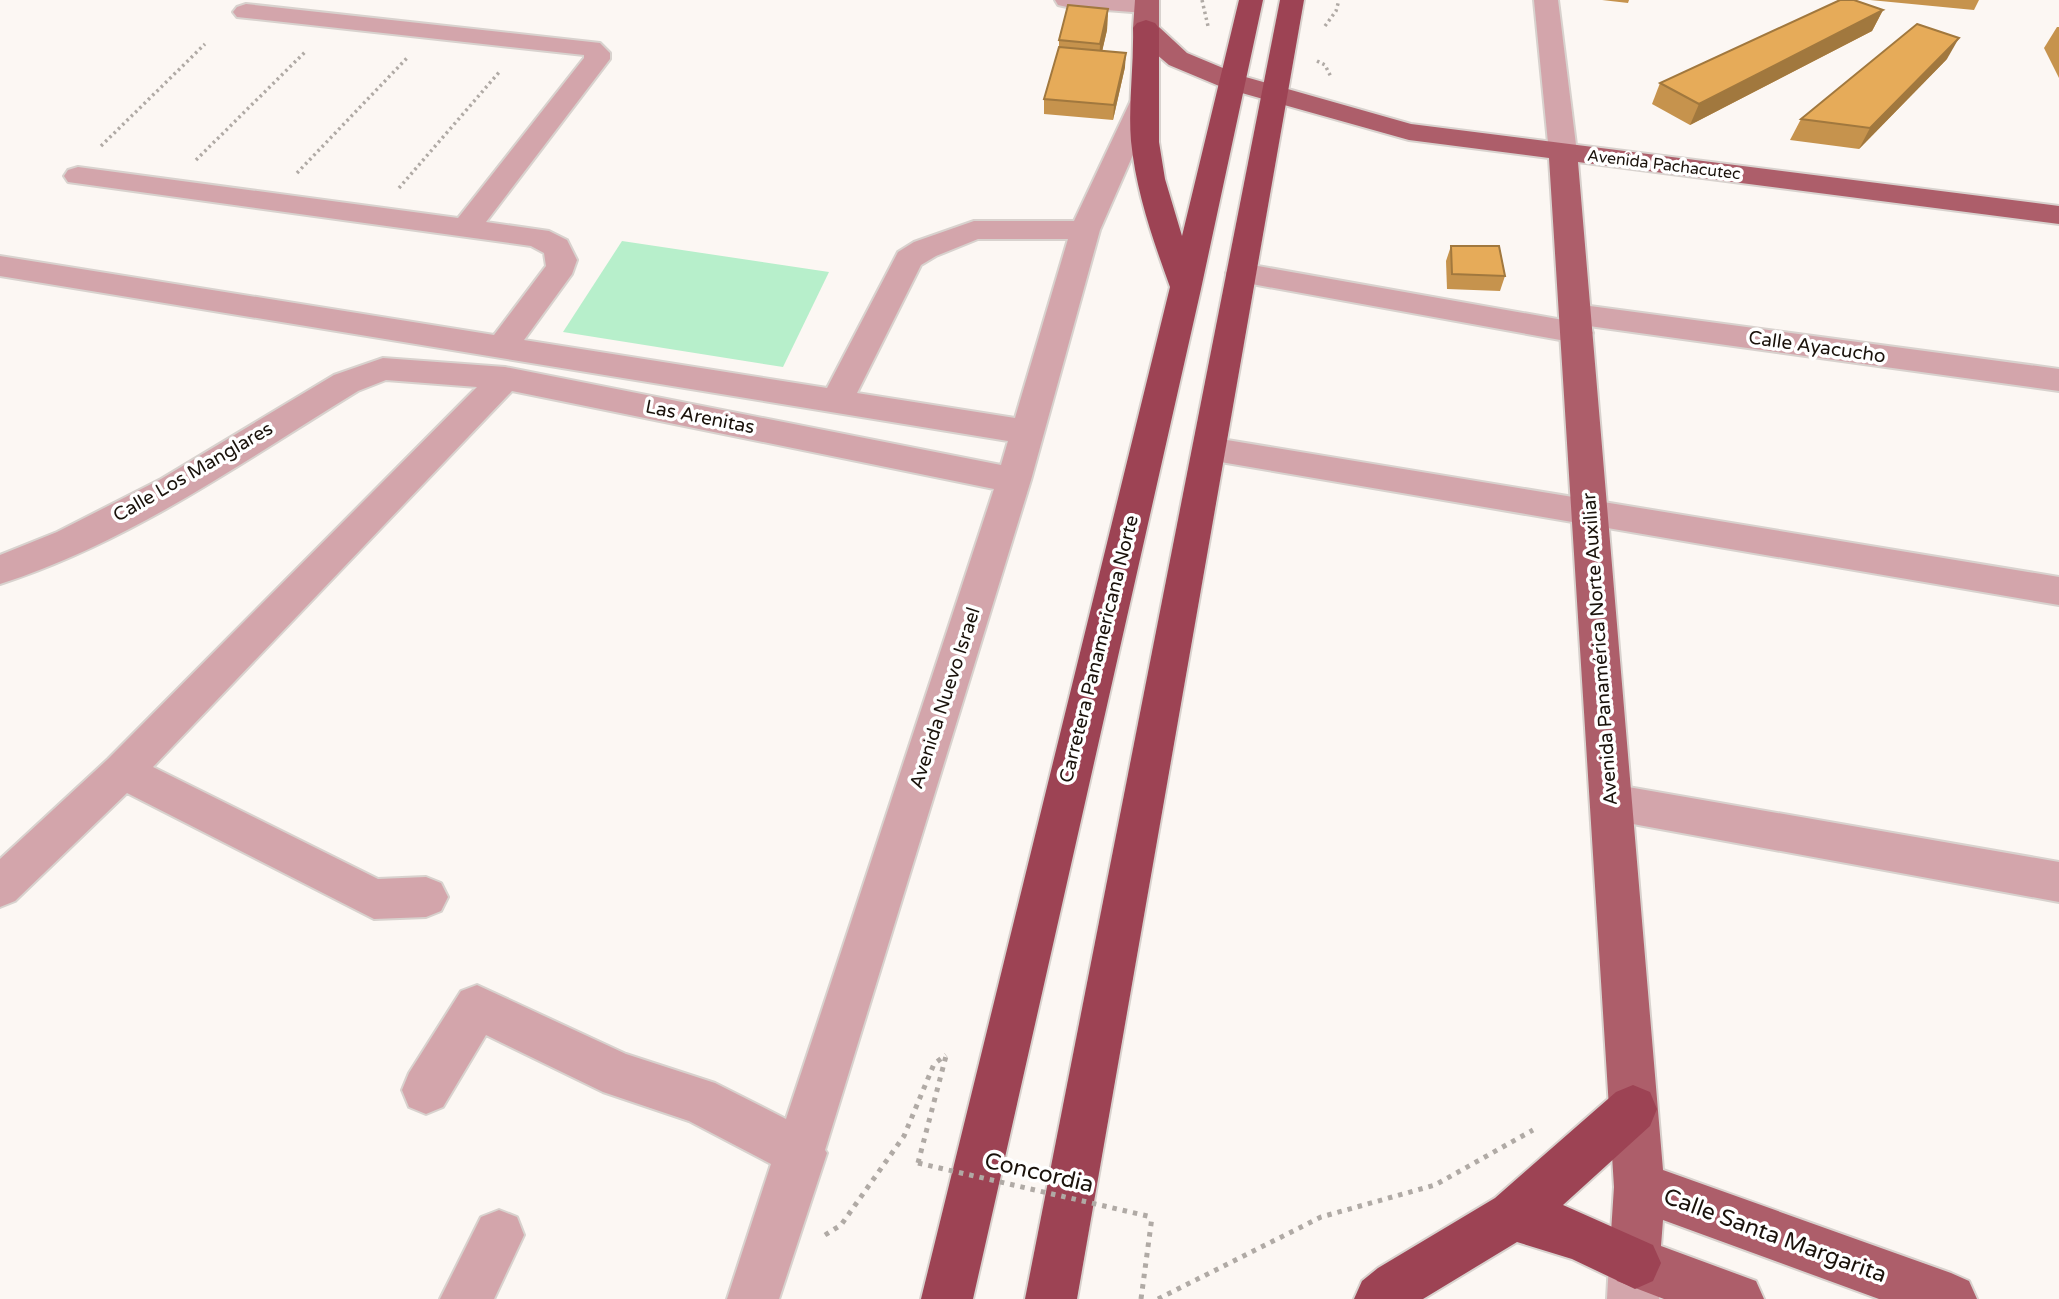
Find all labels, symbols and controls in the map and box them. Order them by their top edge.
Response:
street label: Avenida Pachacutec [1586,146,1742,184]
street label: Calle Ayacucho [1747,326,1887,368]
street label: Las Arenitas [643,396,757,438]
street label: Calle Los Manglares [109,417,277,527]
street label: Avenida Panamérica Norte Auxiliar [1578,491,1622,806]
street label: Carretera Panamericana Norte [1055,513,1143,785]
street label: Avenida Nuevo Israel [905,604,985,792]
street label: Concordia [982,1147,1096,1199]
street label: Calle Santa Margarita [1660,1183,1890,1289]

